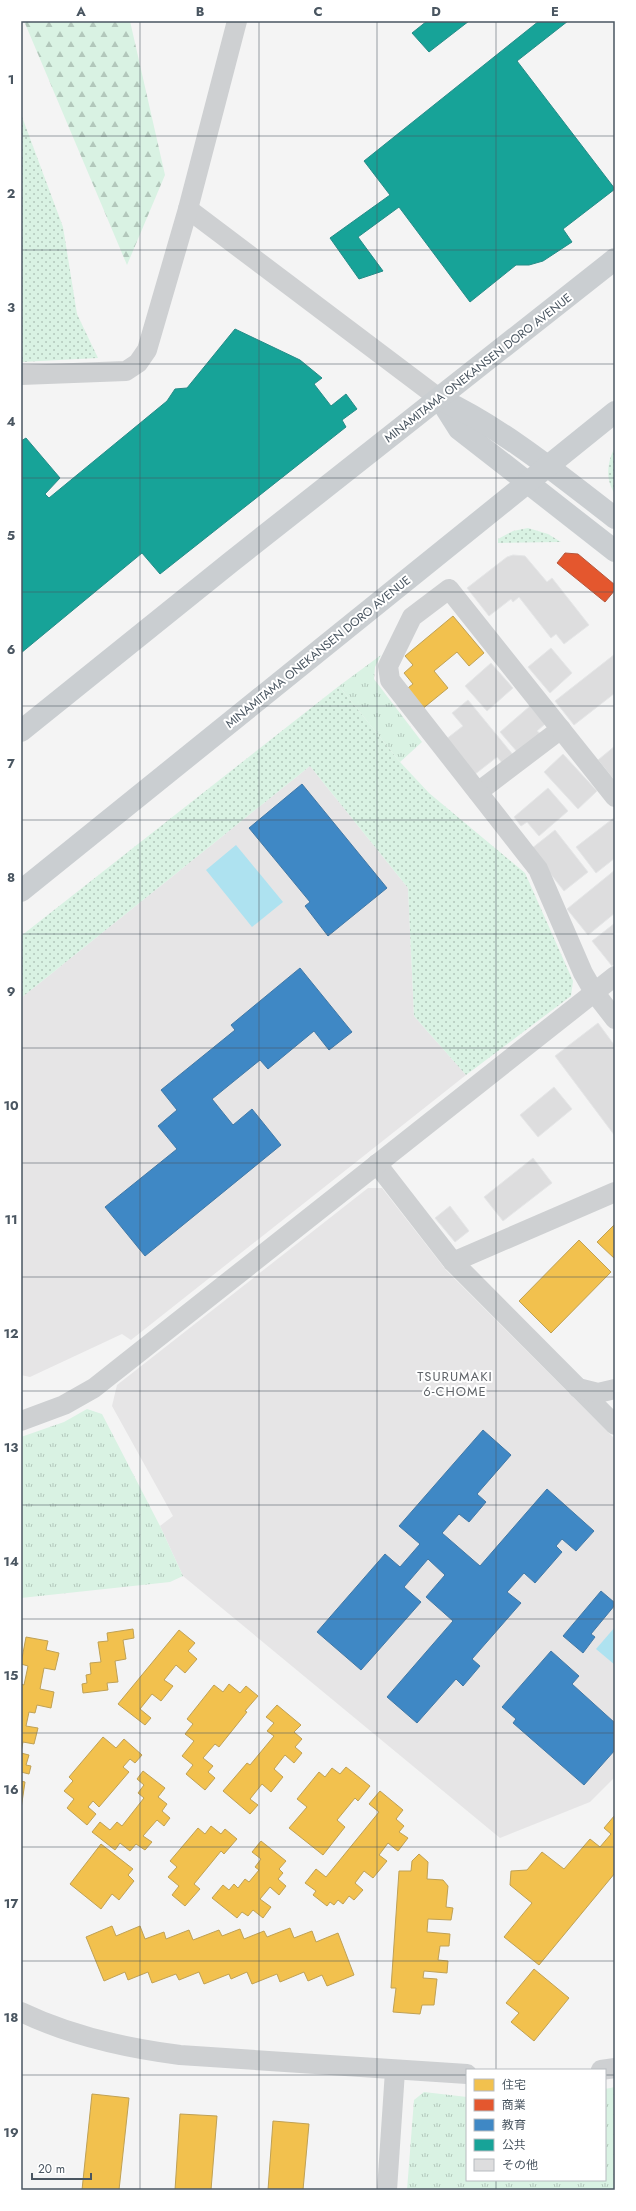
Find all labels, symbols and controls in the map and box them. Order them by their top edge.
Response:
text: A [75,2,86,21]
text: B [196,2,205,21]
text: C [313,2,323,21]
text: D [431,2,441,21]
text: E [551,2,559,21]
text: 1 [8,70,14,89]
text: 2 [7,184,15,203]
street label: MINAMITAMA ONEKANSEN DORO AVENUE [380,289,576,447]
text: 3 [7,298,15,317]
text: 4 [6,412,16,431]
text: 5 [7,526,15,545]
street label: MINAMITAMA ONEKANSEN DORO AVENUE [222,571,414,733]
text: 6 [7,640,16,659]
text: 7 [7,754,15,773]
text: 8 [7,868,15,887]
text: 9 [7,982,16,1001]
text: 10 [3,1096,19,1115]
text: 11 [4,1210,18,1229]
text: 12 [3,1324,19,1343]
district label: TSURUMAKI 6-CHOME [417,1367,493,1401]
text: 13 [4,1438,18,1457]
text: 14 [3,1552,19,1571]
text: 15 [3,1666,19,1685]
text: 16 [3,1780,19,1799]
text: 17 [4,1894,18,1913]
text: 18 [4,2008,18,2027]
legend [466,2069,606,2181]
text: 住宅 [502,2076,526,2094]
text: 商業 [502,2096,526,2114]
text: 教育 [502,2116,526,2134]
text: 19 [3,2123,19,2142]
text: 公共 [502,2136,526,2154]
scale bar [32,2155,91,2181]
text: その他 [502,2156,538,2174]
text: 20 m [38,2160,65,2178]

